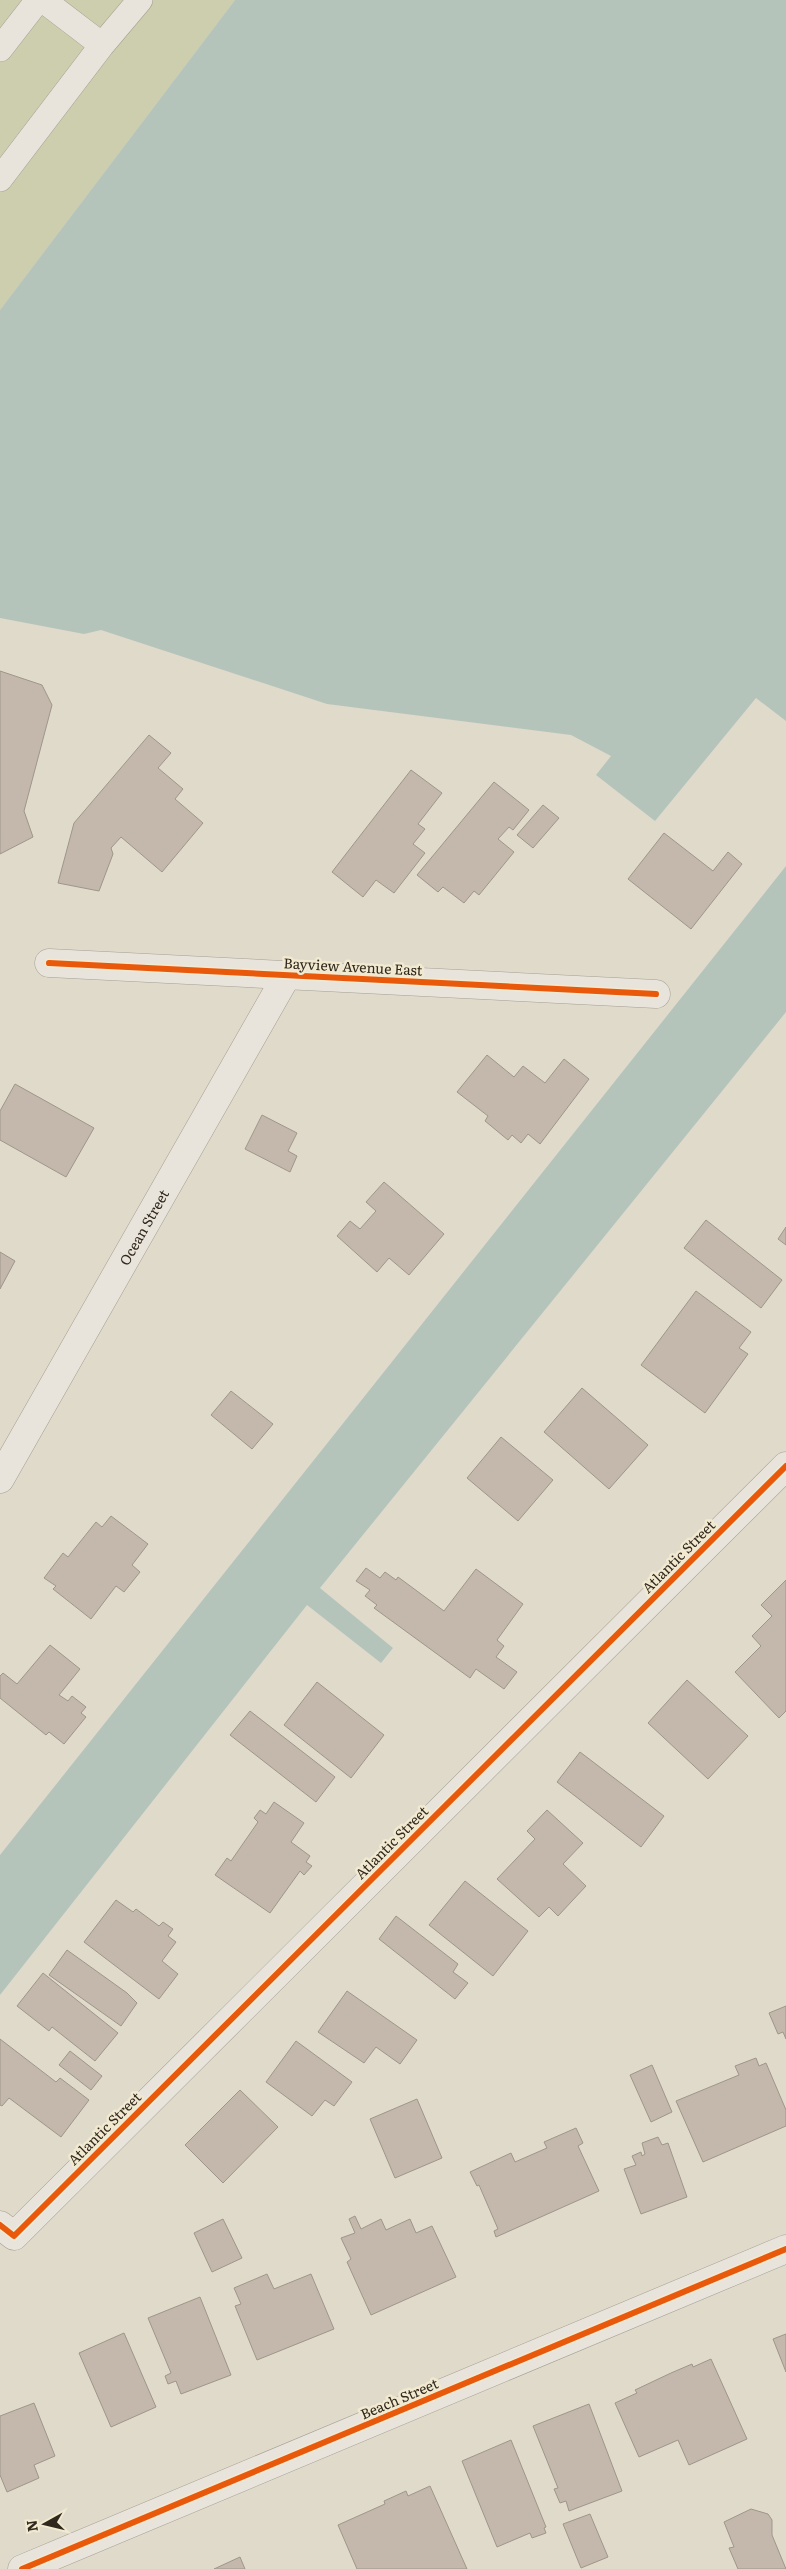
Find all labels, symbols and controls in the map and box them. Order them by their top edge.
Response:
street label: Bayview Avenue East [283,952,423,980]
street label: Ocean Street [114,1185,173,1269]
street label: Atlantic Street [637,1515,719,1597]
street label: Atlantic Street [350,1801,432,1883]
street label: Atlantic Street [63,2087,145,2169]
street label: Beach Street [357,2372,441,2423]
north arrow [20,2499,70,2549]
text: N [20,2518,42,2533]

